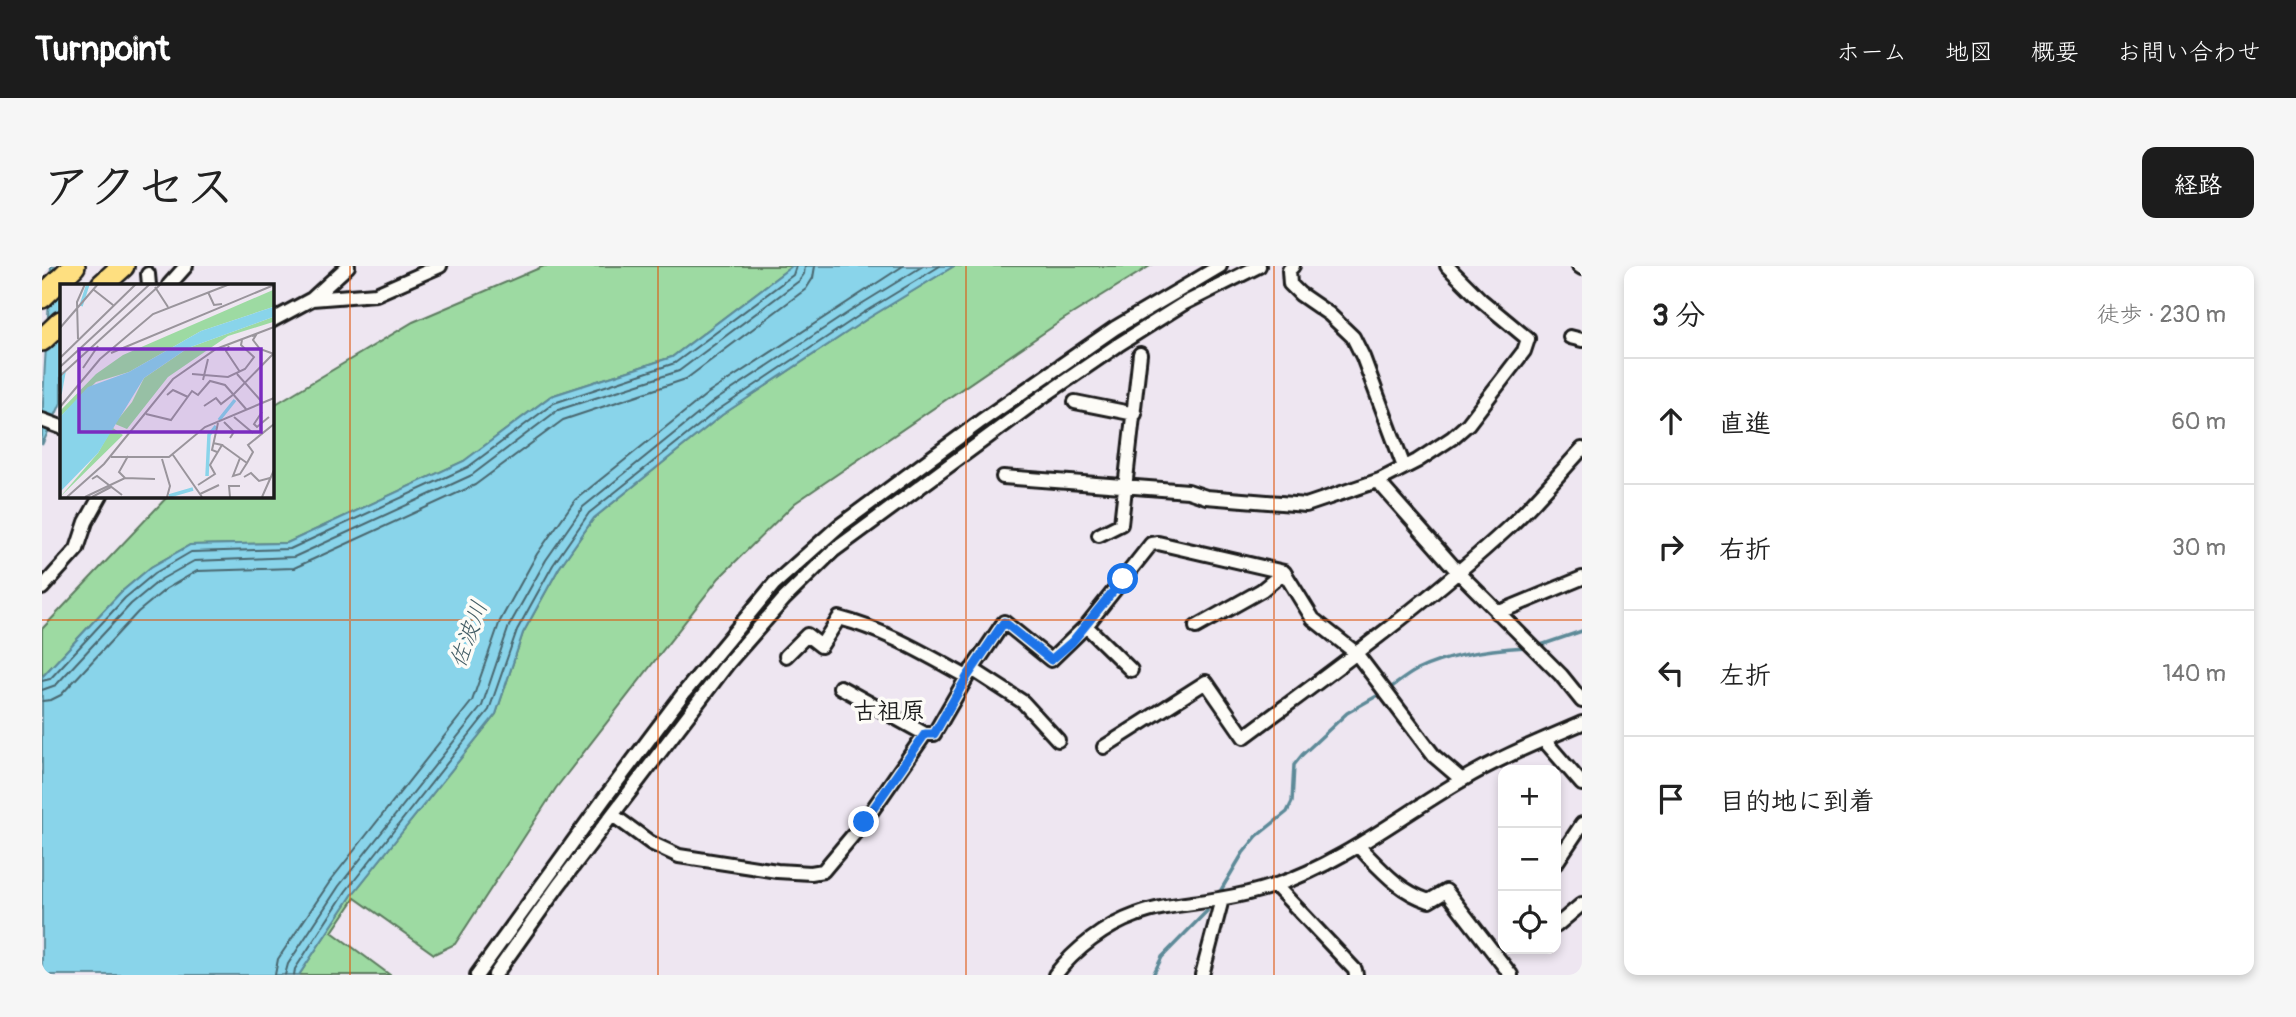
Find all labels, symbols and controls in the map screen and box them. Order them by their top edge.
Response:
text: Turnpoint [35,29,170,70]
text: ホーム [1836,38,1907,67]
text: 地図 [1945,38,1993,67]
text: 概要 [2031,38,2079,67]
text: お問い合わせ [2117,38,2261,67]
button: 経路 [2142,147,2254,218]
text: アクセス [42,157,235,218]
inset map [60,284,273,497]
text: 3 分 [1652,297,1705,334]
text: 徒歩 · 230 m [2096,300,2226,329]
icon: ahead [1652,402,1690,440]
text: 60 m [2171,407,2226,436]
text: 直進 [1719,408,1771,440]
icon: right [1652,528,1690,566]
text: 30 m [2172,533,2226,562]
text: 右折 [1719,534,1771,566]
route start [1107,563,1138,594]
water label: 佐波川 [443,597,494,672]
icon: left [1652,654,1690,692]
text: 140 m [2163,659,2226,688]
text: 左折 [1719,660,1771,692]
district label: 古祖原 [853,697,925,726]
map controls [1498,765,1561,954]
button: + [1498,765,1561,828]
icon: arrive [1652,780,1690,818]
text: 目的地に到着 [1719,786,1875,818]
route end [848,806,879,837]
button: − [1498,828,1561,891]
button: locate [1498,891,1561,954]

